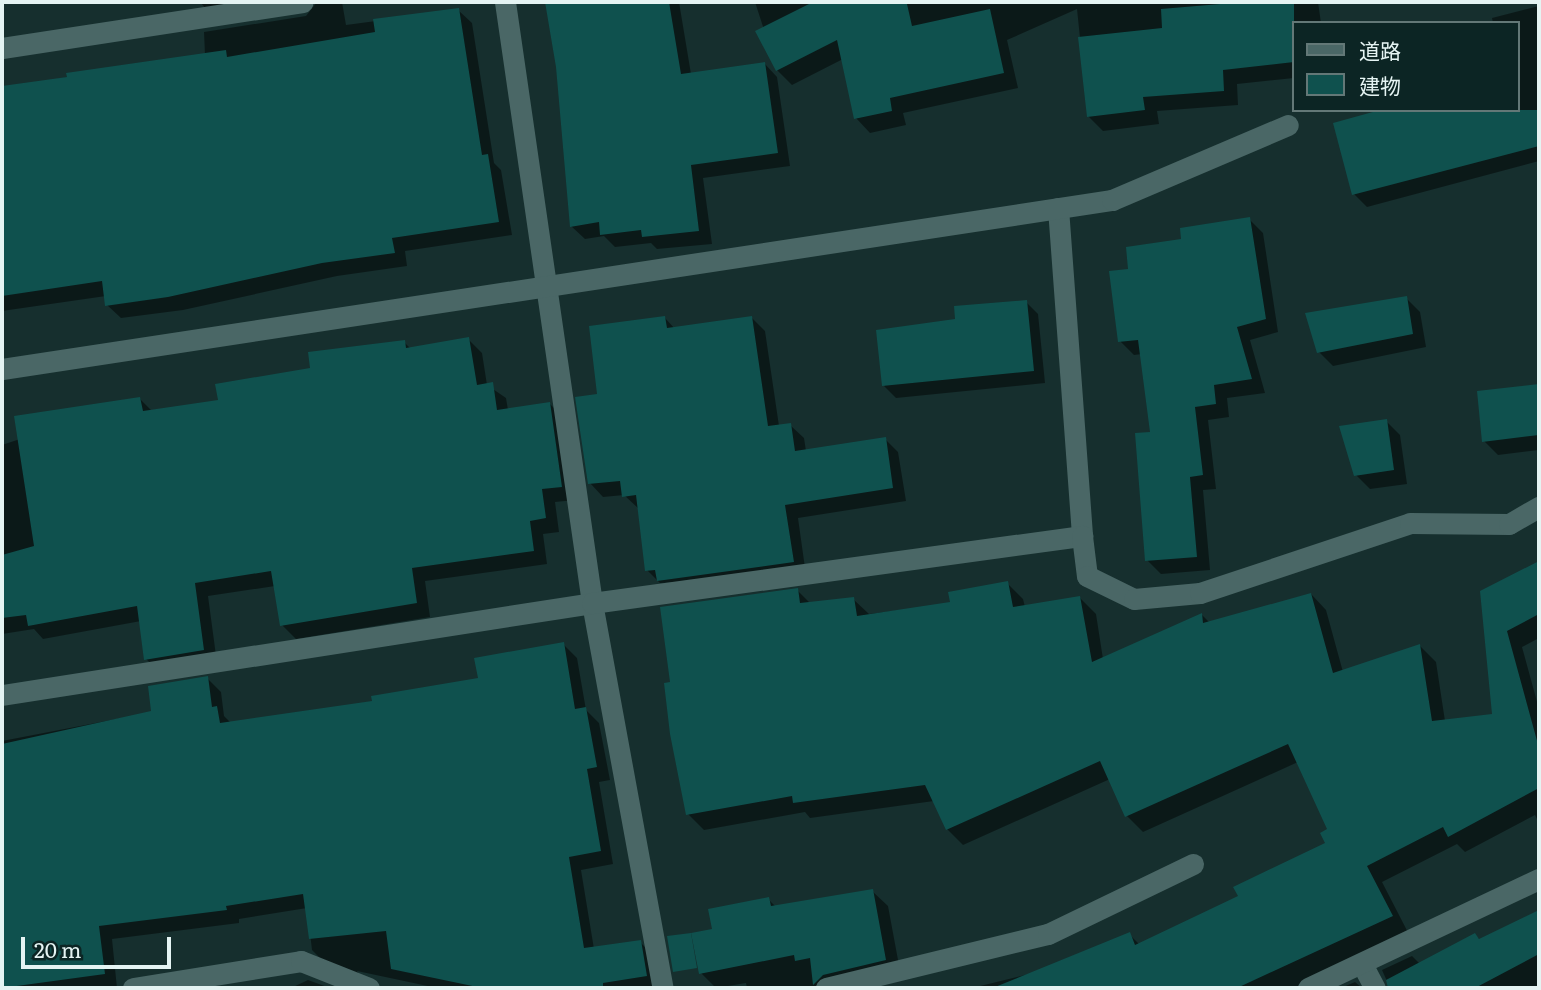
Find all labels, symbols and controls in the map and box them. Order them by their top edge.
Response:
legend [1292,21,1520,112]
text: 道路 [1359,34,1401,65]
text: 建物 [1359,69,1401,100]
scale bar [24,923,175,967]
text: 20 m [34,933,81,964]

